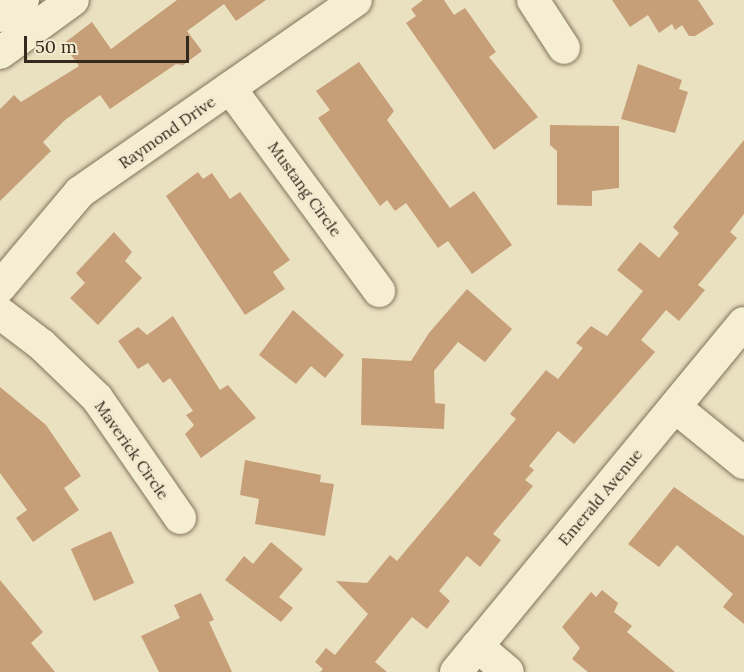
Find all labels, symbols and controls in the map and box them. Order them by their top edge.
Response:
scale bar [27,24,192,62]
text: 50 m [35,35,77,58]
street label: Raymond Drive [115,92,219,172]
street label: Mustang Circle [264,138,346,240]
street label: Maverick Circle [91,397,173,503]
street label: Emerald Avenue [554,445,646,549]

